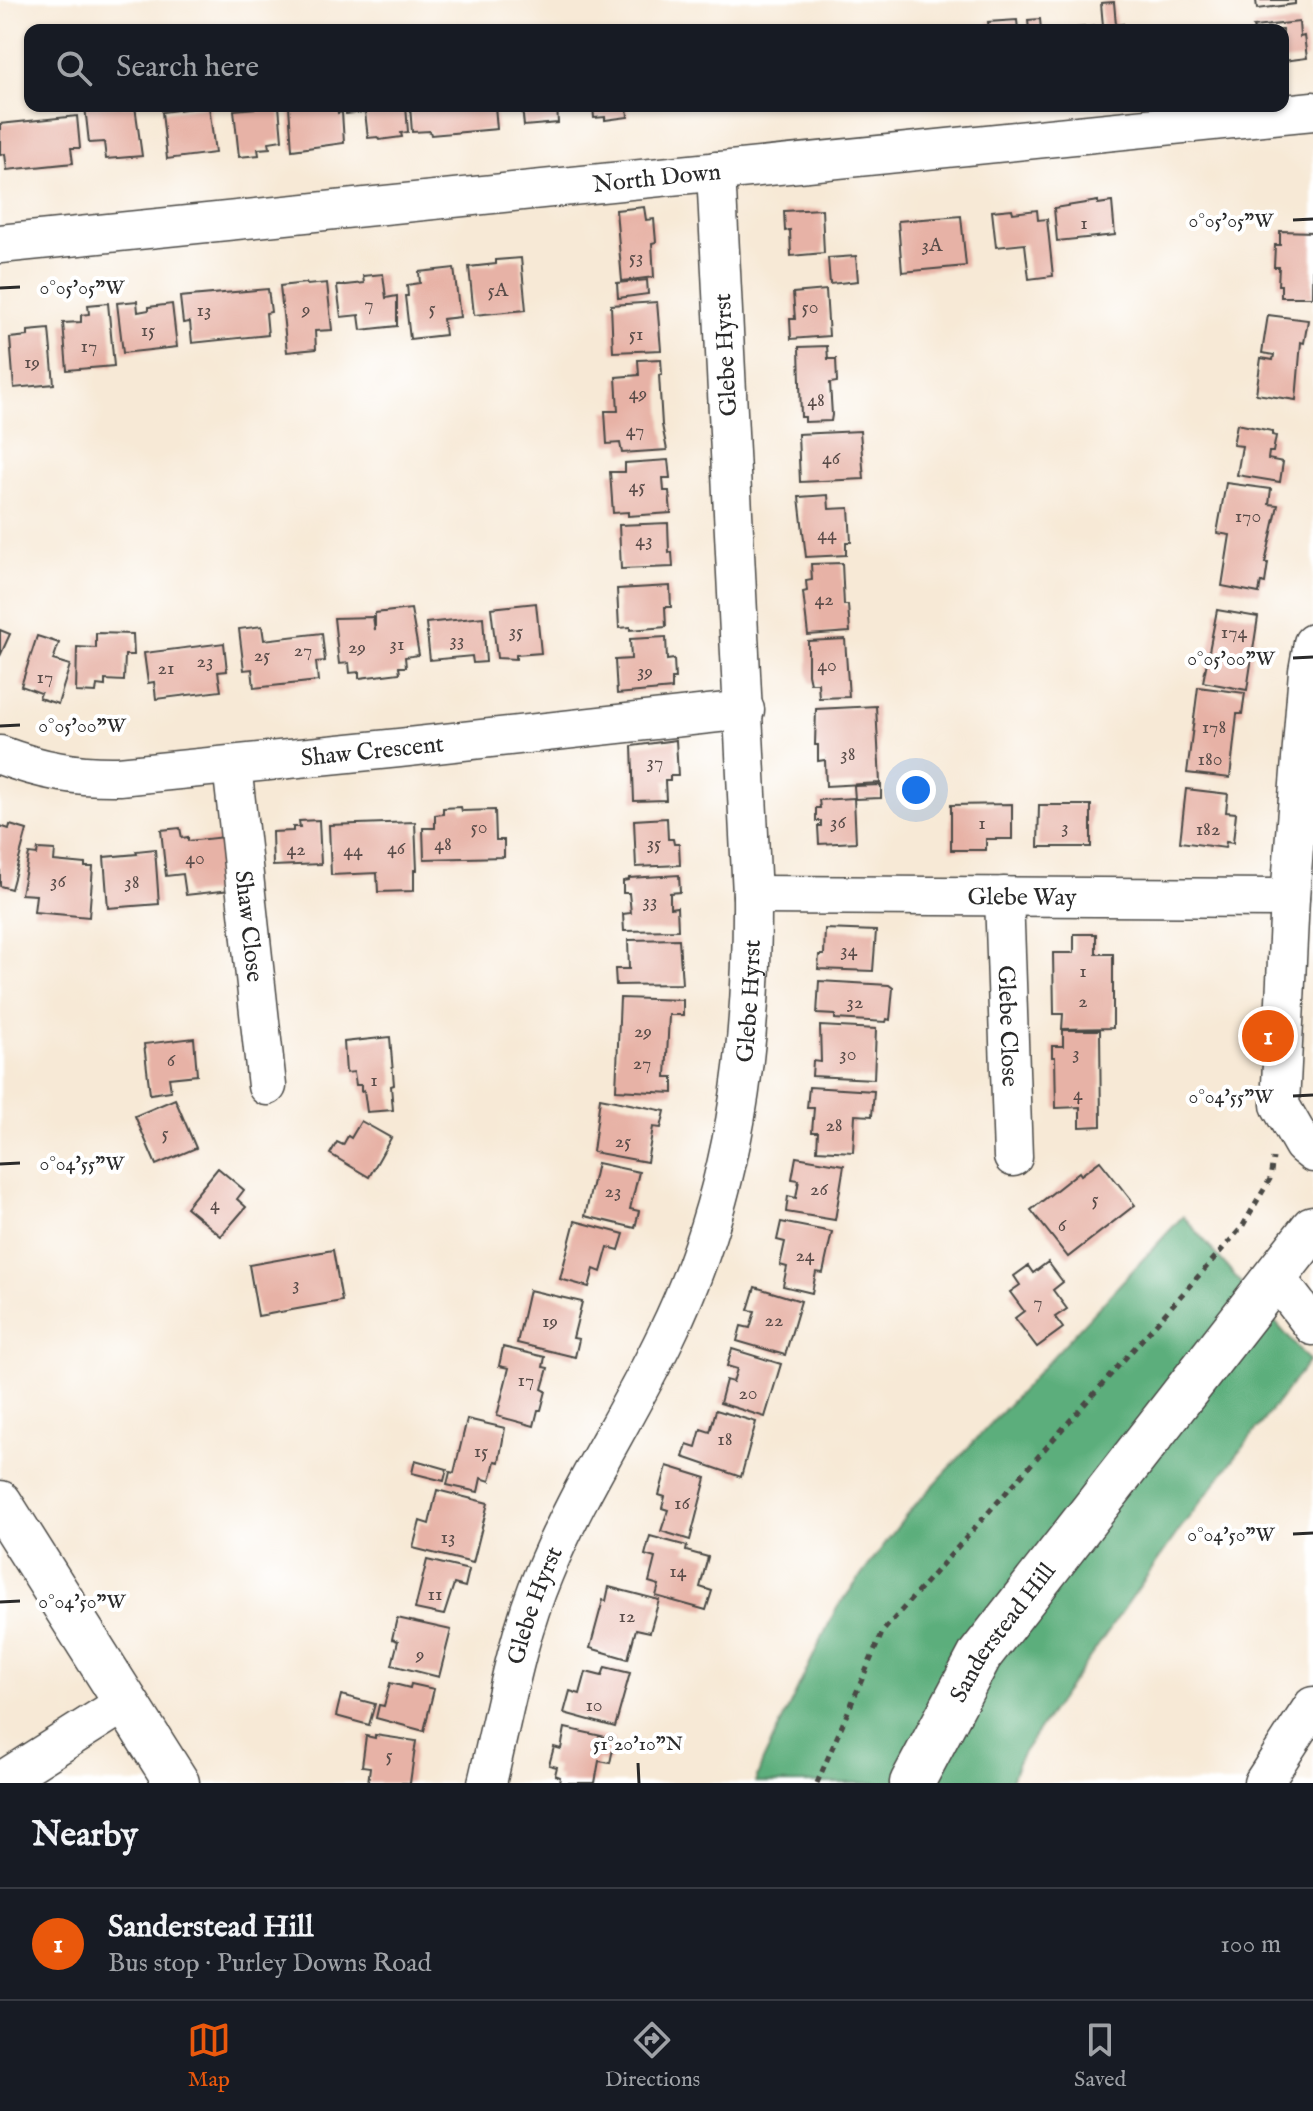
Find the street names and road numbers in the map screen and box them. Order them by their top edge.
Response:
street label: North Down [591,157,723,201]
street label: Glebe Hyrst [708,293,745,417]
street label: Shaw Crescent [299,729,445,775]
street label: Shaw Close [227,869,270,984]
street label: Glebe Way [967,882,1077,914]
street label: Glebe Hyrst [730,939,769,1064]
street label: Glebe Close [989,965,1025,1087]
street label: Glebe Hyrst [501,1542,571,1668]
street label: Sanderstead Hill [944,1557,1063,1708]

